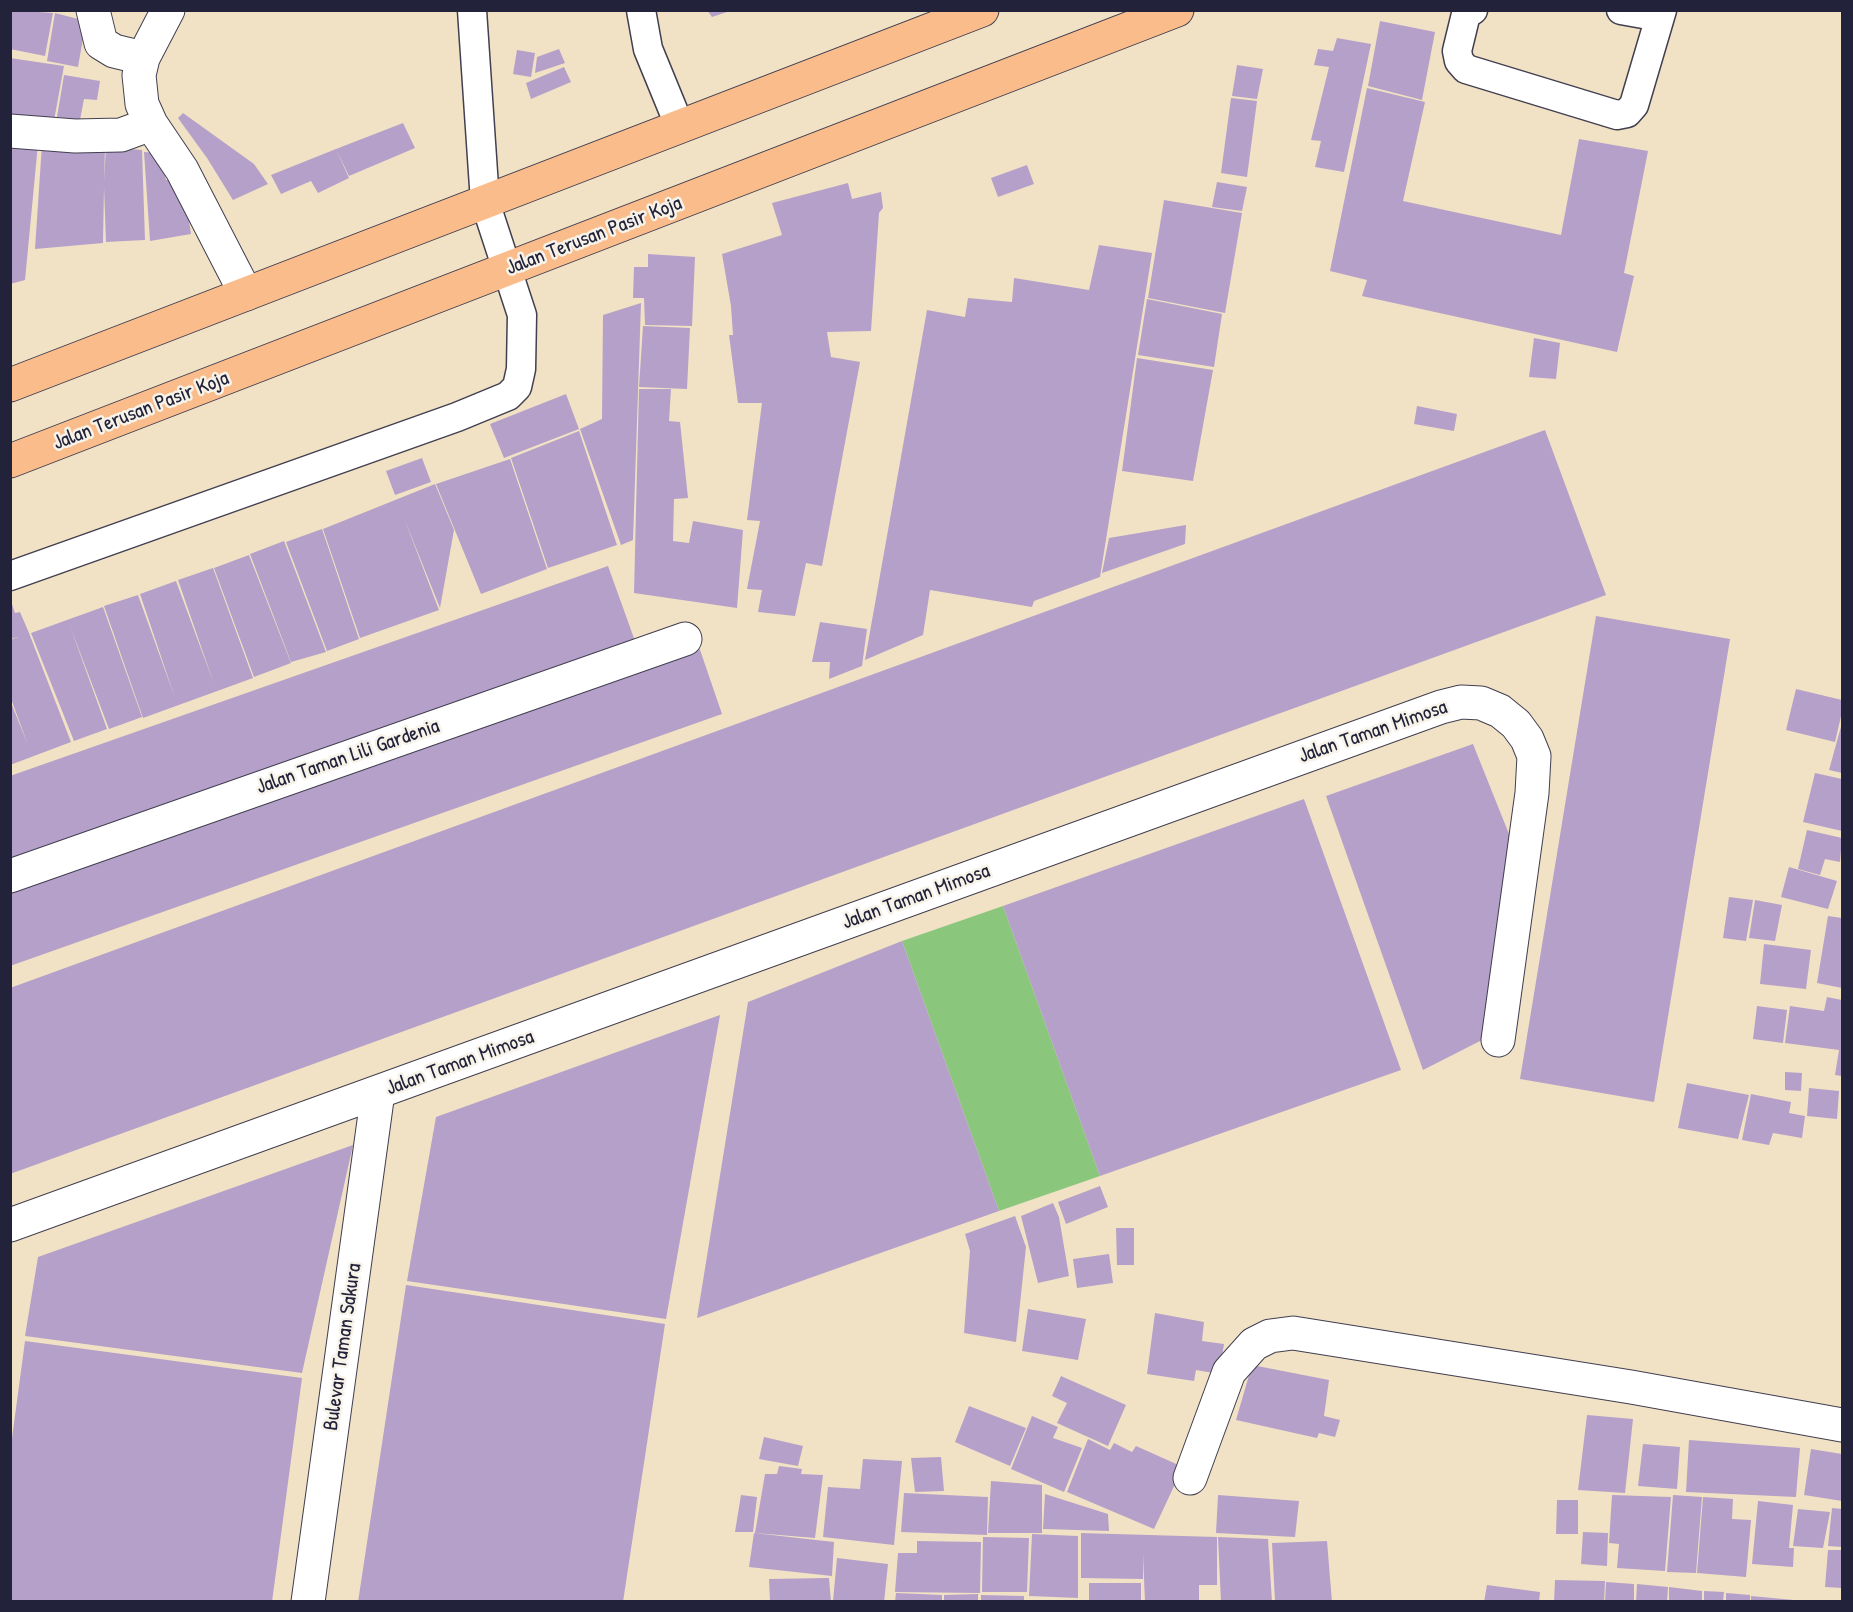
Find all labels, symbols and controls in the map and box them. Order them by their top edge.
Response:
street label: Jalan Terusan Pasir Koja [503,191,685,281]
street label: Jalan Terusan Pasir Koja [50,366,232,456]
street label: Jalan Taman Mimosa [1295,695,1451,769]
street label: Jalan Taman Lili Gardenia [253,714,443,800]
street label: Jalan Taman Mimosa [839,859,993,935]
street label: Jalan Taman Mimosa [383,1025,537,1101]
street label: Bulevar Taman Sakura [319,1262,367,1432]

